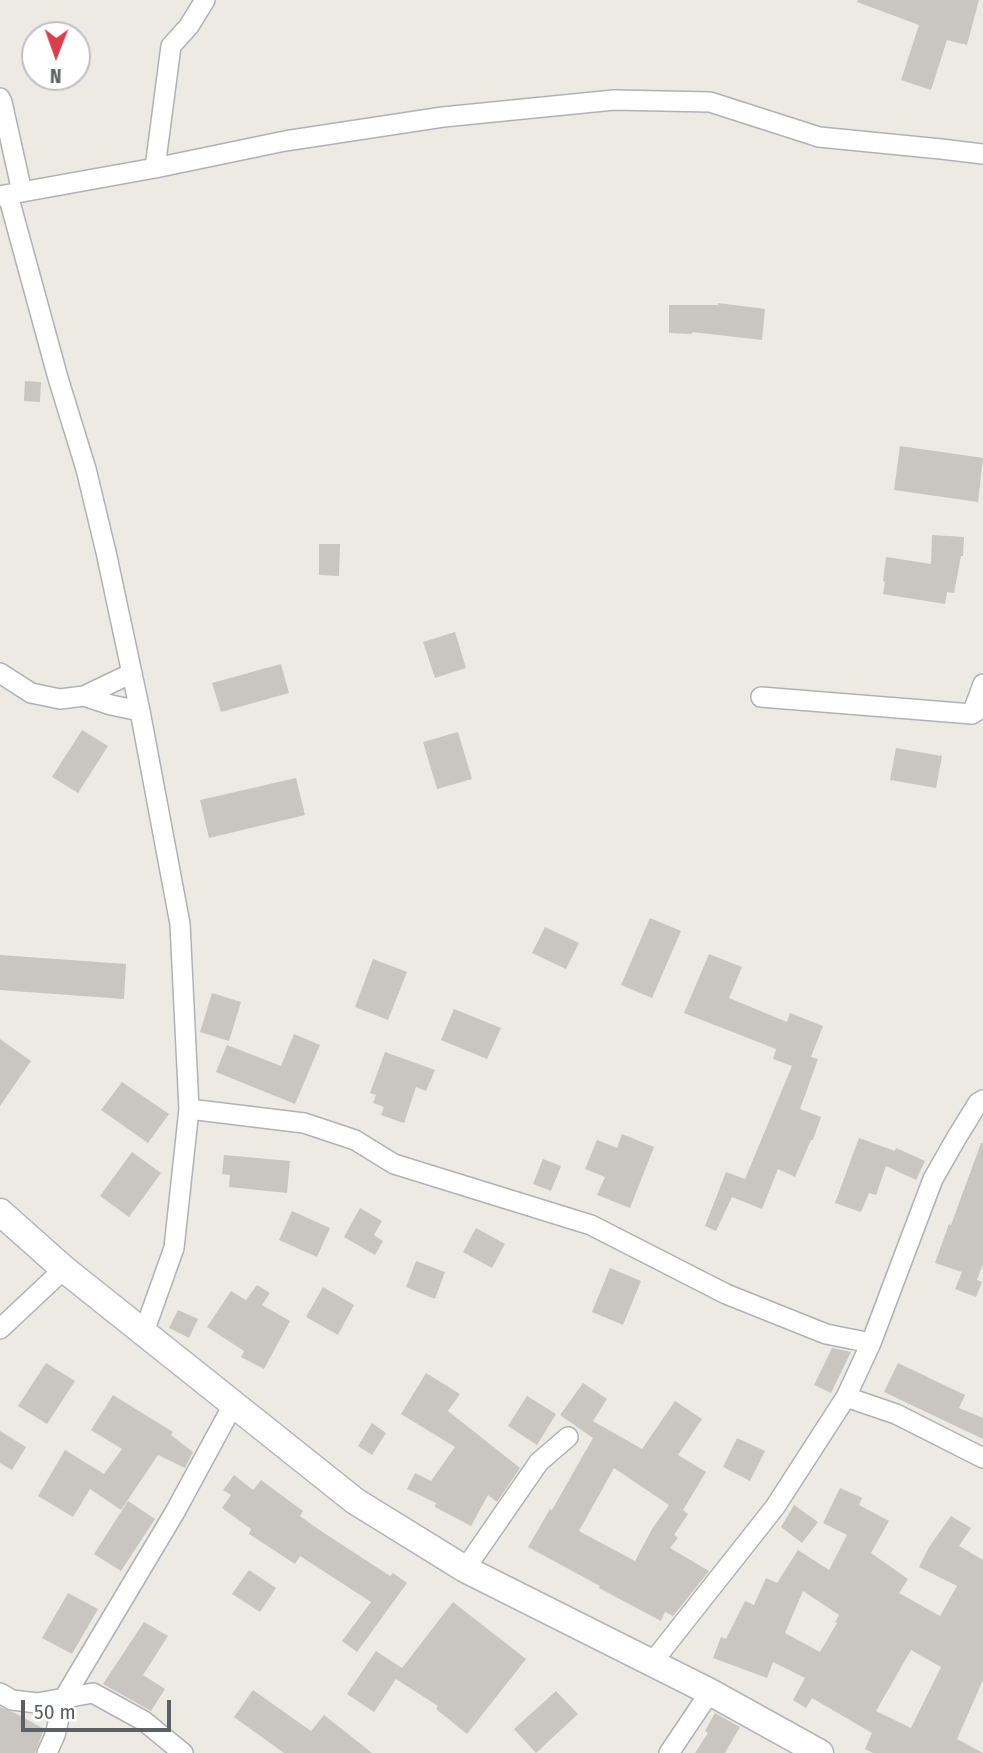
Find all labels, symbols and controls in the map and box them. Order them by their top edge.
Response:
north arrow [21,21,91,91]
text: N [50,64,62,87]
scale bar [24,1686,175,1730]
text: 50 m [34,1699,76,1725]

